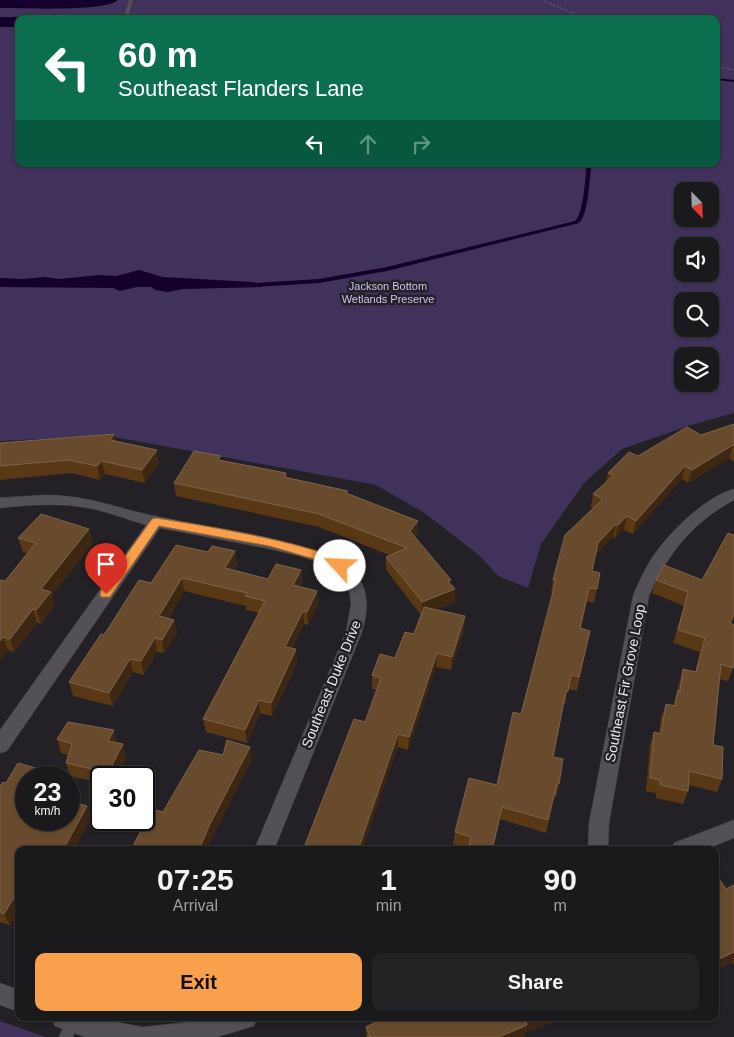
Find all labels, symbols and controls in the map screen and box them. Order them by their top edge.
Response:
icon: left [35,35,100,100]
text: 60 m [118,35,198,74]
text: Southeast Flanders Lane [118,76,364,101]
icon: left [301,130,329,158]
icon: ahead [354,130,382,158]
icon: right [407,130,435,158]
north arrow [674,182,719,228]
map controls [674,182,719,392]
button: sound [674,237,719,282]
park label: Jackson Bottom Wetlands Preserve [342,280,434,305]
button: search [674,292,719,337]
button: layers [674,347,719,392]
position arrow [313,539,365,591]
pin [85,543,127,594]
icon: arrive [92,550,120,578]
street label: Southeast Fir Grove Loop [602,603,648,763]
street label: Southeast Duke Drive [298,618,364,750]
speed limit sign: 30 [90,766,155,831]
text: 23 [34,778,61,806]
text: km/h [34,804,61,818]
text: 07:25 [157,863,234,896]
text: 1 [380,863,397,896]
text: 90 [544,863,577,896]
text: Arrival [173,897,218,914]
text: min [376,897,402,914]
text: m [554,897,567,914]
button: Exit [35,953,362,1011]
button: Share [372,953,699,1011]

